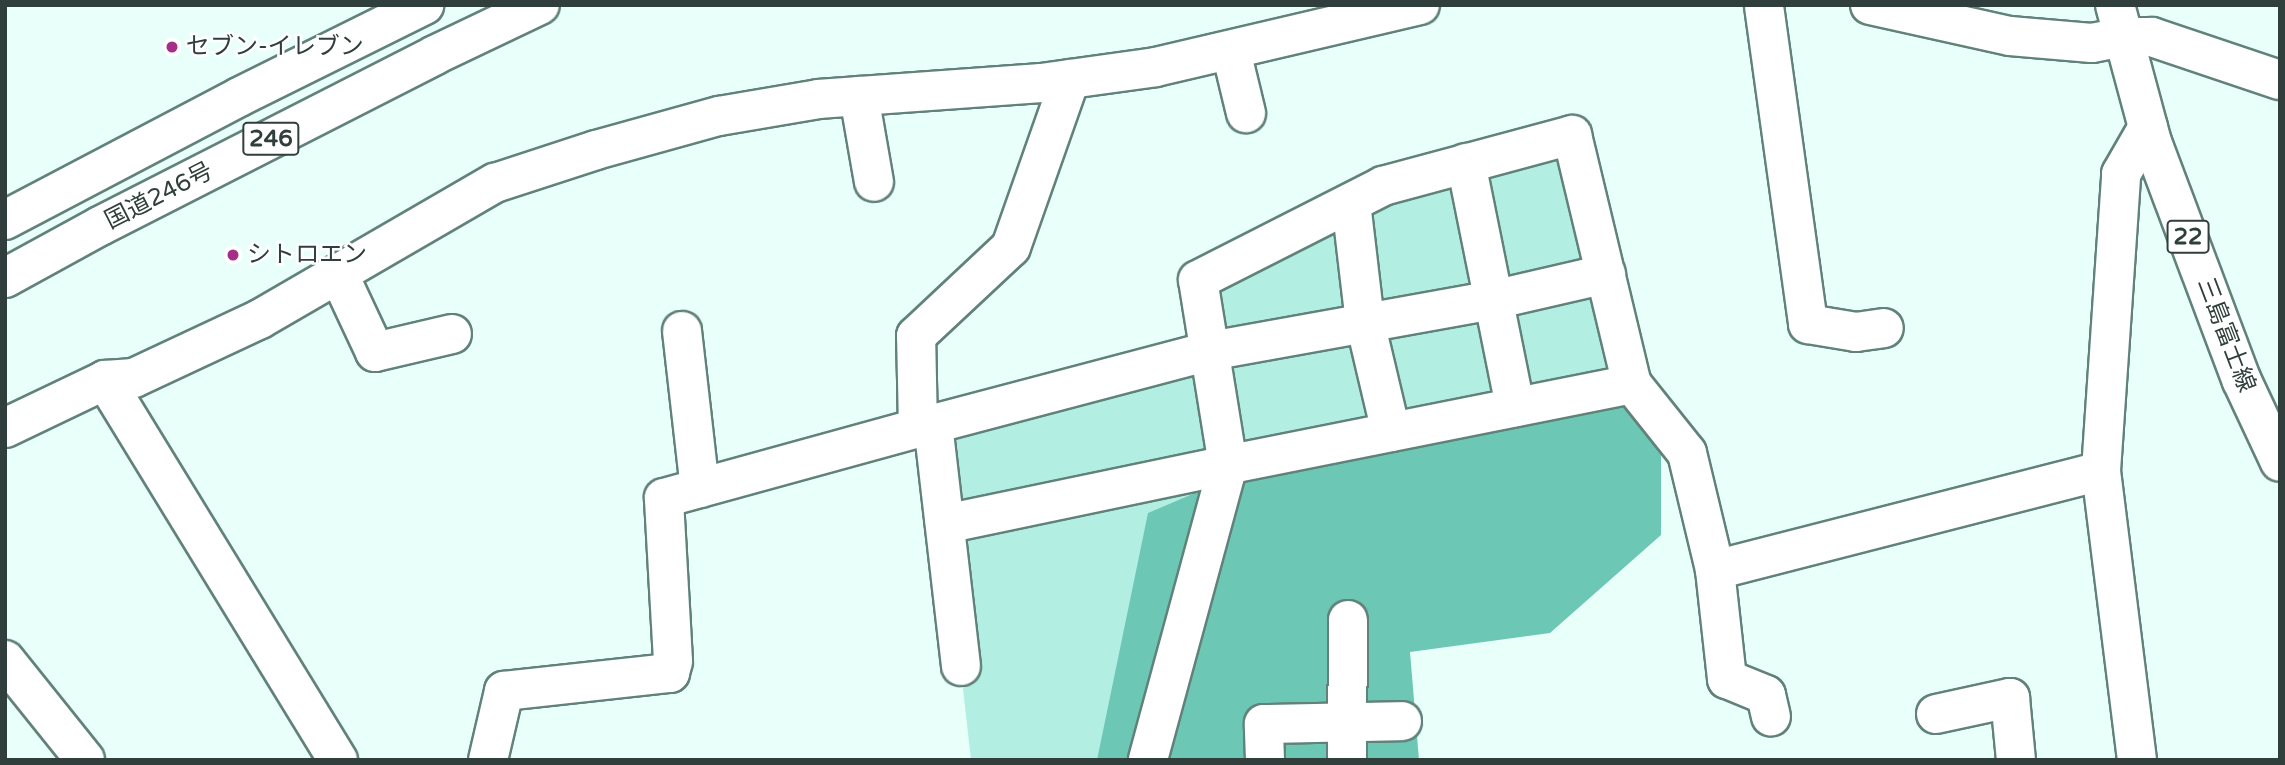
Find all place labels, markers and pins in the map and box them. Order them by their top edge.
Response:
place label: セブン-イレブン [186,33,364,61]
marker: セブン-イレブン [164,39,180,55]
place label: シトロエン [247,241,367,269]
marker: シトロエン [225,247,241,263]

